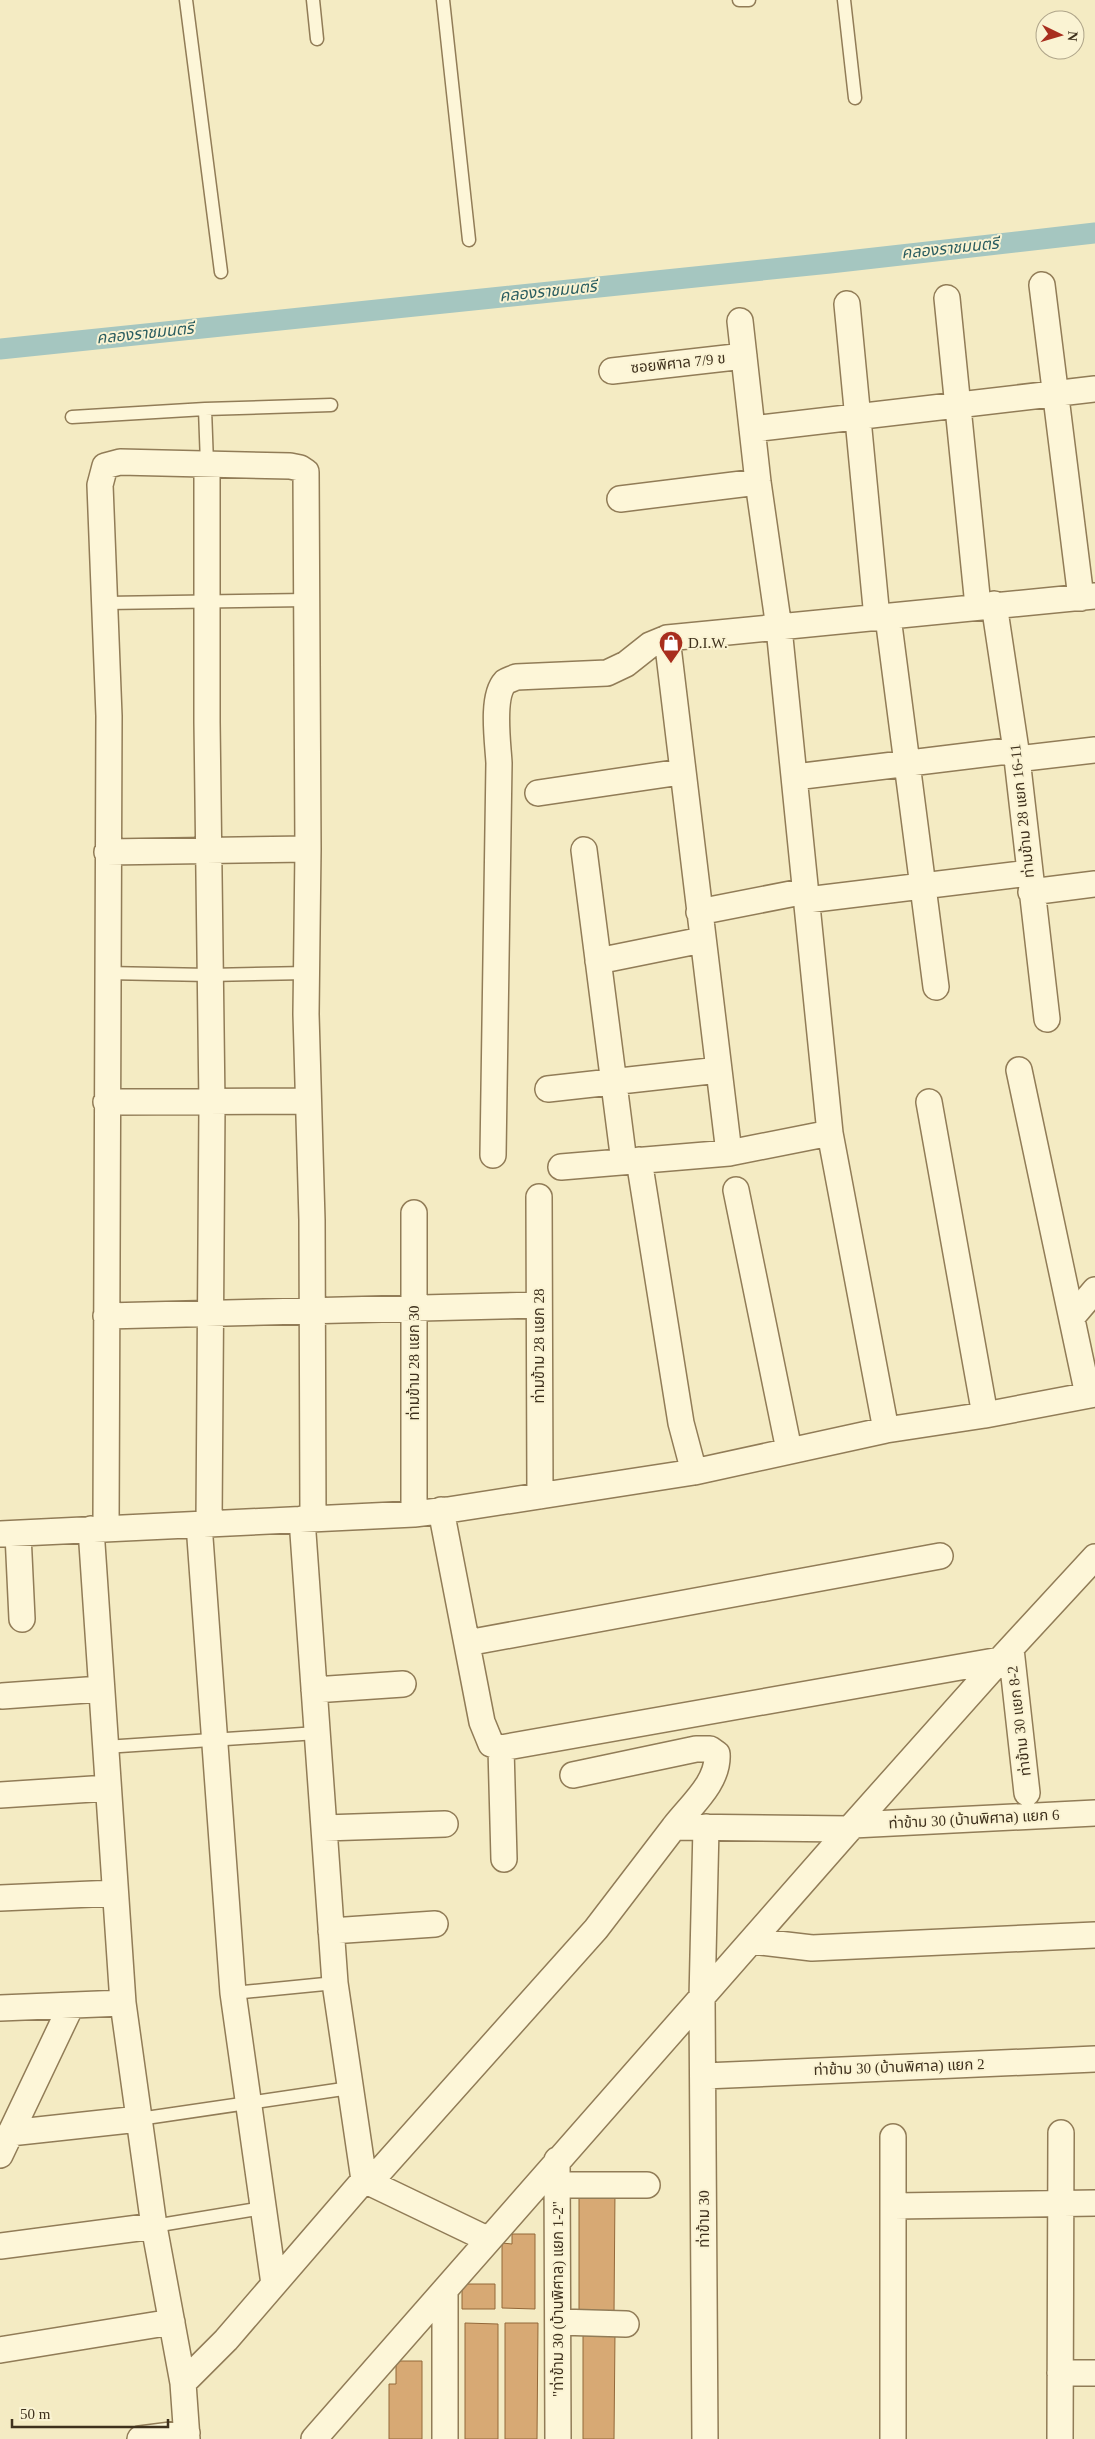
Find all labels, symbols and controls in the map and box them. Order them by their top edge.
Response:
north arrow [1035,10,1085,60]
text: N [1065,30,1080,42]
water label: คลองราชมนตรี [901,234,1002,262]
water label: คลองราชมนตรี [499,277,600,305]
water label: คลองราชมนตรี [96,319,197,347]
street label: ซอยพิศาล 7/9 ข [630,350,726,376]
shop icon: D.I.W. [658,630,684,664]
place label: D.I.W. [688,635,728,651]
street label: ท่ามข้าม 28 แยก 16-11 [1006,743,1037,879]
street label: ท่ามข้าม 28 แยก 28 [530,1288,547,1404]
street label: ท่ามข้าม 28 แยก 30 [405,1305,422,1421]
street label: ท่าข้าม 30 แยก 8-2 [1003,1665,1034,1777]
street label: ท่าข้าม 30 (บ้านพิศาล) แยก 6 [888,1806,1060,1832]
street label: ท่าข้าม 30 (บ้านพิศาล) แยก 2 [813,2055,985,2079]
street label: ท่าข้าม 30 [695,2190,712,2248]
street label: "ท่าข้าม 30 (บ้านพิศาล) แยก 1-2" [549,2201,567,2397]
scale bar [12,2396,169,2428]
text: 50 m [20,2406,51,2422]

